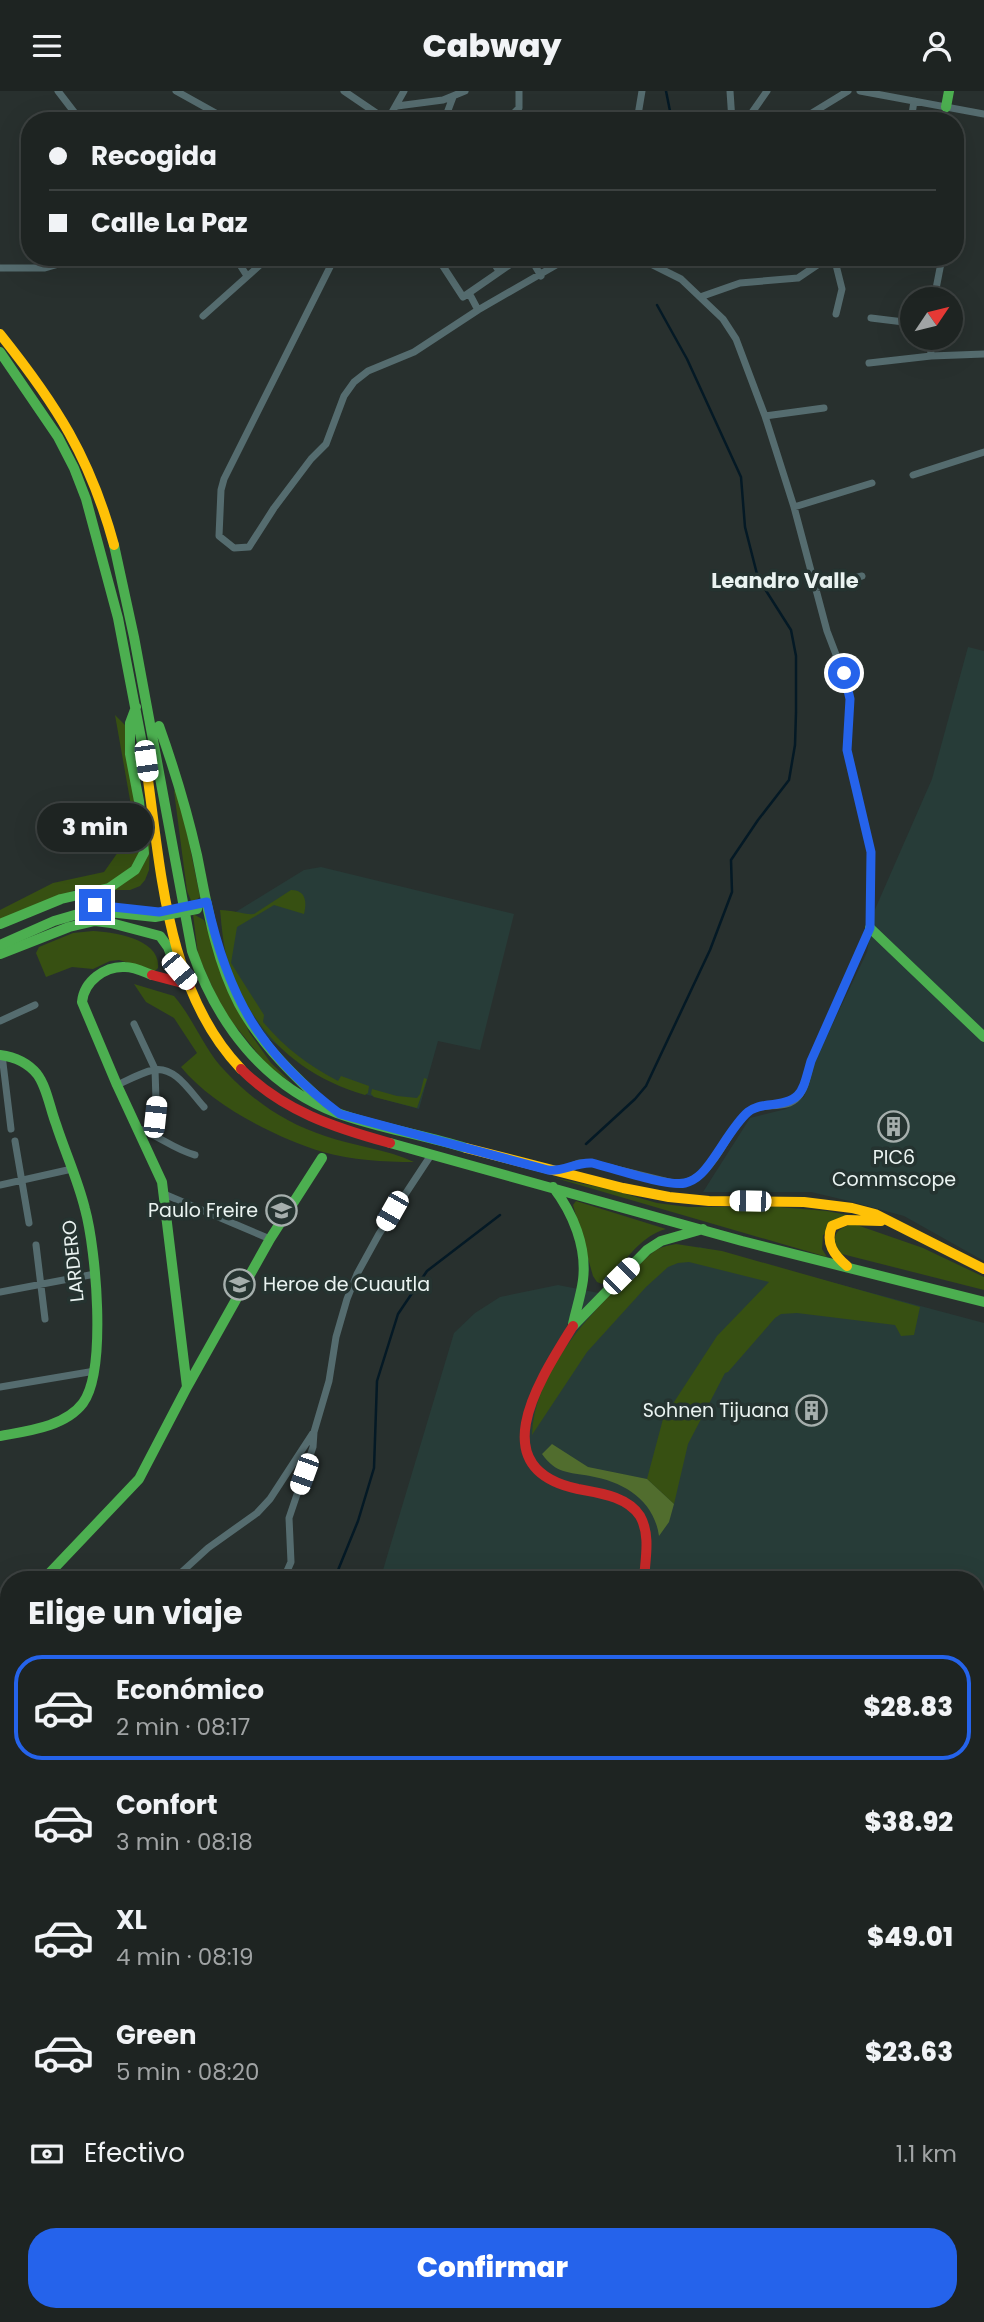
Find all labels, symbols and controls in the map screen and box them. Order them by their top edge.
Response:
text: Cabway [423,23,561,68]
icon: menu [28,27,66,65]
icon: person [918,27,956,65]
text: Recogida [91,138,217,174]
text: Calle La Paz [91,205,248,241]
north arrow [900,287,962,350]
map controls [900,287,963,350]
district label: Leandro Valle [711,566,859,595]
route start [828,657,860,689]
car [133,739,160,783]
callout: 3 min [37,803,153,853]
text: 3 min [62,811,128,843]
route end [79,889,111,921]
car [158,948,201,994]
car [143,1095,168,1139]
building icon: PIC6 Commscope [877,1109,911,1143]
place label: PIC6 Commscope [832,1144,956,1193]
car [373,1188,412,1234]
car [729,1190,772,1212]
school or university icon: Paulo Freire [264,1193,298,1227]
place label: Paulo Freire [148,1197,258,1224]
street label: LARDERO [55,1219,91,1303]
car [599,1254,644,1298]
school or university icon: Heroe de Cuautla [223,1267,257,1301]
place label: Heroe de Cuautla [263,1271,430,1298]
building icon: Sohnen Tijuana [795,1393,829,1427]
place label: Sohnen Tijuana [643,1397,789,1424]
car [287,1451,322,1497]
text: Elige un viaje [28,1590,243,1635]
text: Económico [116,1672,264,1708]
icon: car [32,1676,95,1739]
text: $28.83 [863,1689,953,1725]
text: 2 min · 08:17 [116,1711,250,1743]
text: Confort [116,1787,218,1823]
icon: car [32,1791,95,1854]
text: $38.92 [865,1804,953,1840]
text: 3 min · 08:18 [116,1826,253,1858]
text: XL [116,1902,147,1938]
icon: car [32,1906,95,1969]
text: $49.01 [867,1919,953,1955]
text: 4 min · 08:19 [116,1941,254,1973]
text: Green [116,2017,197,2053]
icon: car [32,2021,95,2084]
text: $23.63 [865,2034,953,2070]
text: 5 min · 08:20 [116,2056,259,2088]
icon: cash [28,2135,66,2173]
text: Efectivo [84,2135,185,2171]
text: 1.1 km [896,2138,957,2170]
button: Confirmar [28,2228,957,2308]

